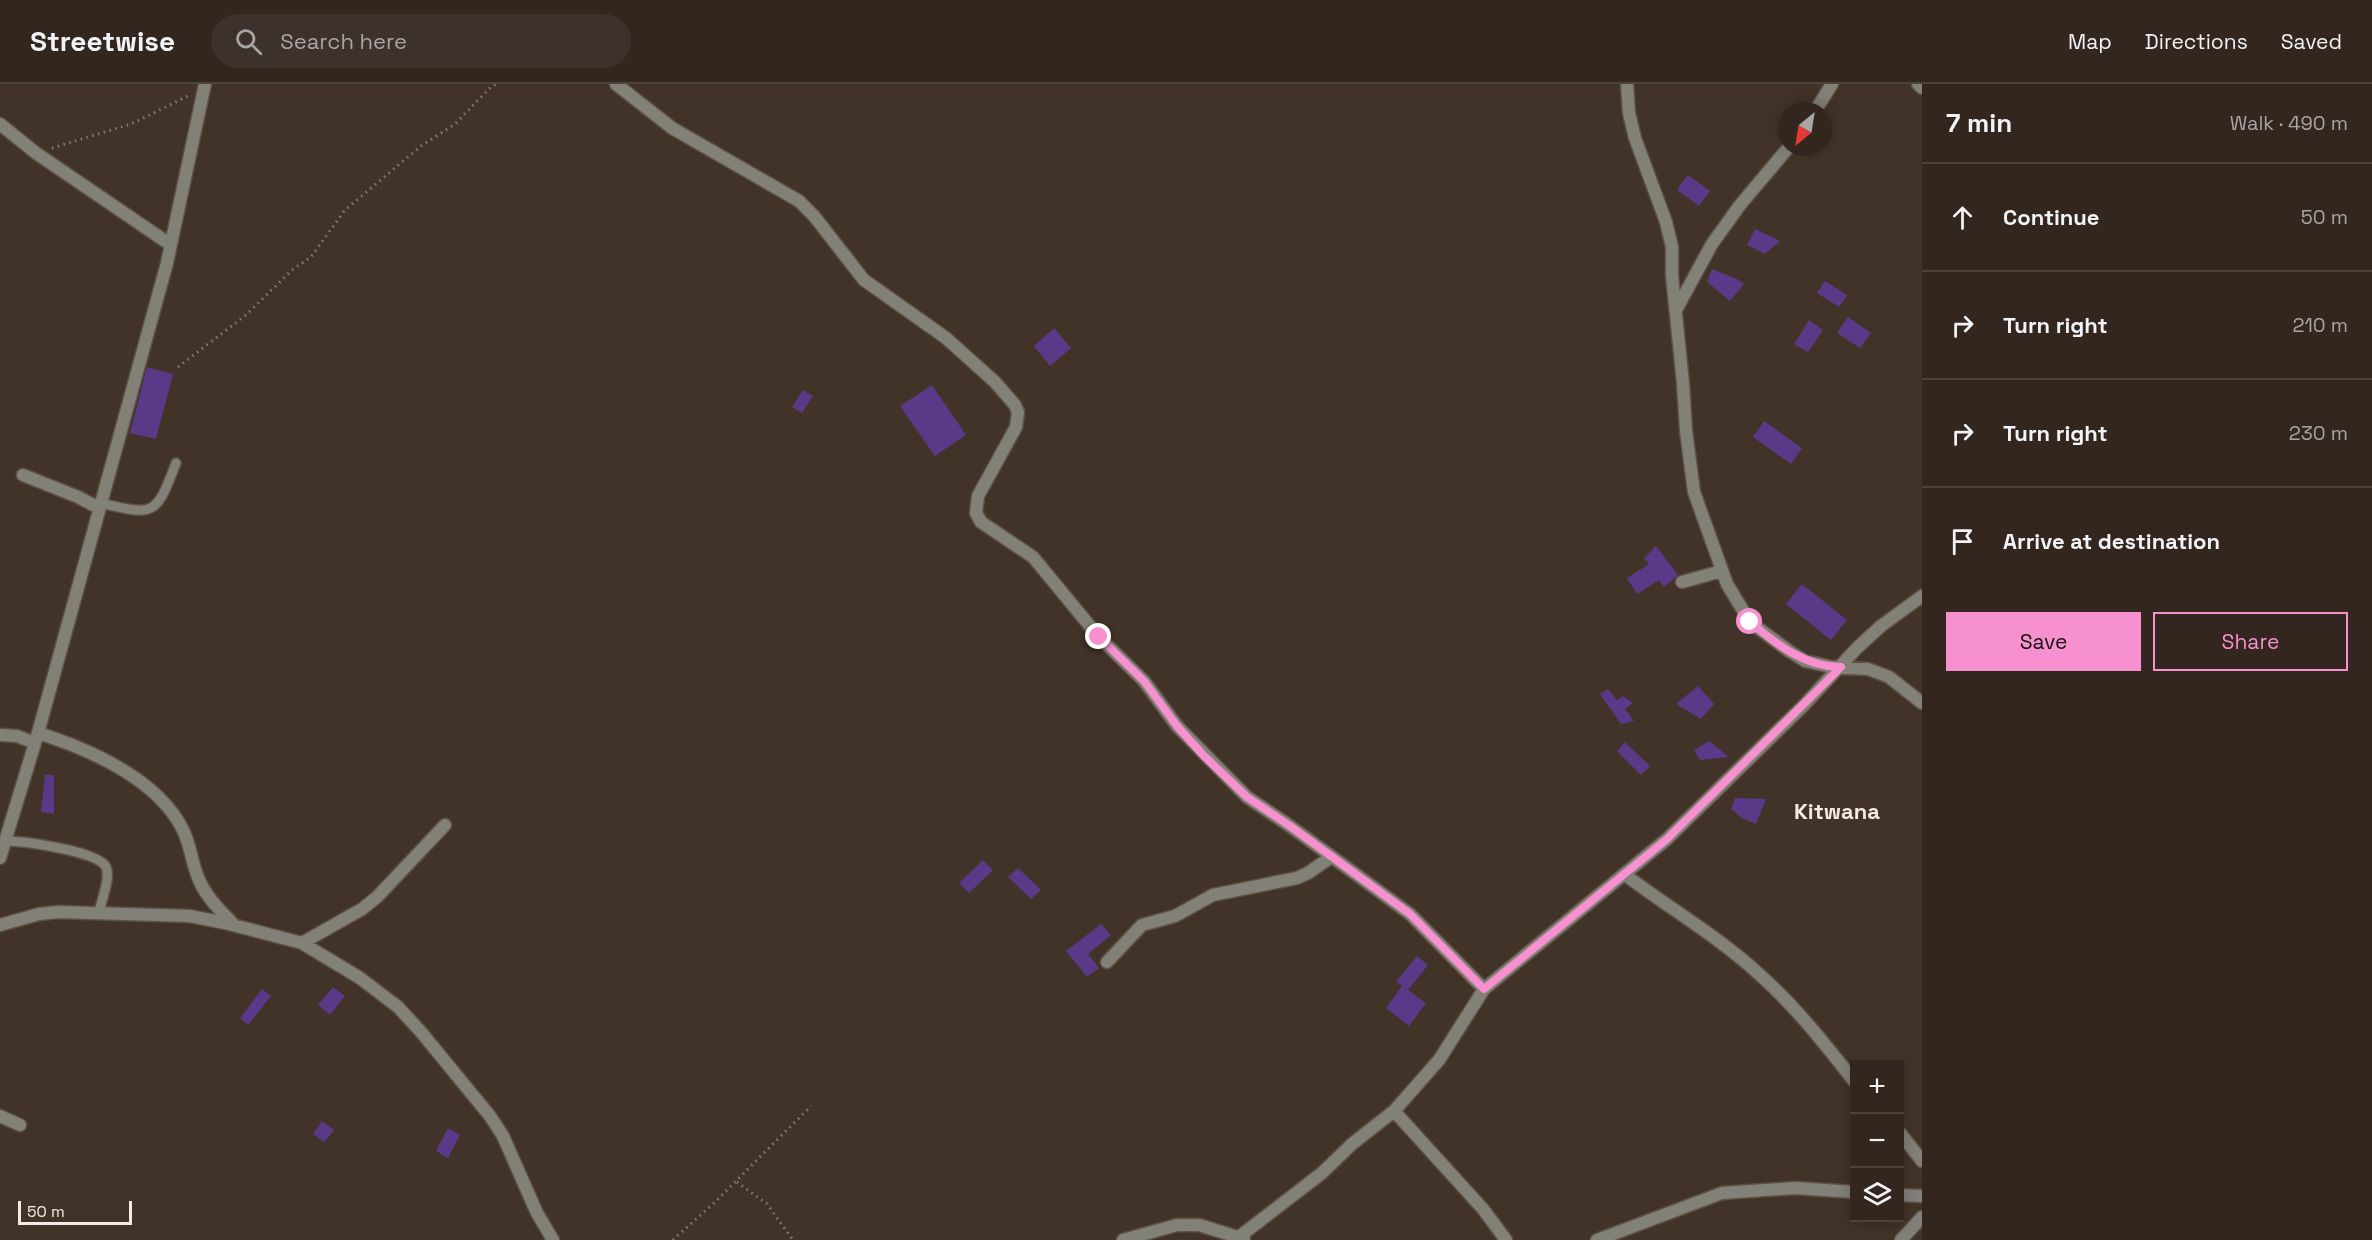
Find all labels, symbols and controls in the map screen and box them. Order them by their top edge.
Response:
search box [211,14,631,68]
text: Streetwise [30,23,175,59]
icon: search [232,25,265,58]
text: Search here [280,27,407,55]
text: Map [2068,28,2112,55]
text: Directions [2145,28,2248,55]
text: Saved [2281,28,2342,55]
north arrow [1778,102,1832,156]
text: 7 min [1946,106,2012,140]
text: Walk · 490 m [2230,110,2348,136]
icon: ahead [1946,201,1979,234]
text: Continue [2003,203,2099,231]
text: 50 m [2301,204,2348,230]
icon: right [1946,309,1979,342]
text: Turn right [2003,311,2108,339]
text: 210 m [2292,312,2348,338]
icon: right [1946,417,1979,450]
text: Turn right [2003,419,2108,447]
text: 230 m [2289,420,2348,446]
icon: arrive [1946,525,1979,558]
text: Arrive at destination [2003,527,2220,555]
route start [1736,608,1762,634]
button: Save [1946,612,2141,671]
button: Share [2153,612,2348,671]
route end [1085,623,1111,649]
district label: Kitwana [1794,797,1880,825]
map controls [1850,1060,1904,1222]
button: + [1850,1060,1904,1114]
button: − [1850,1114,1904,1168]
button: layers [1850,1168,1904,1222]
scale bar [18,1198,132,1226]
text: 50 m [27,1201,65,1222]

